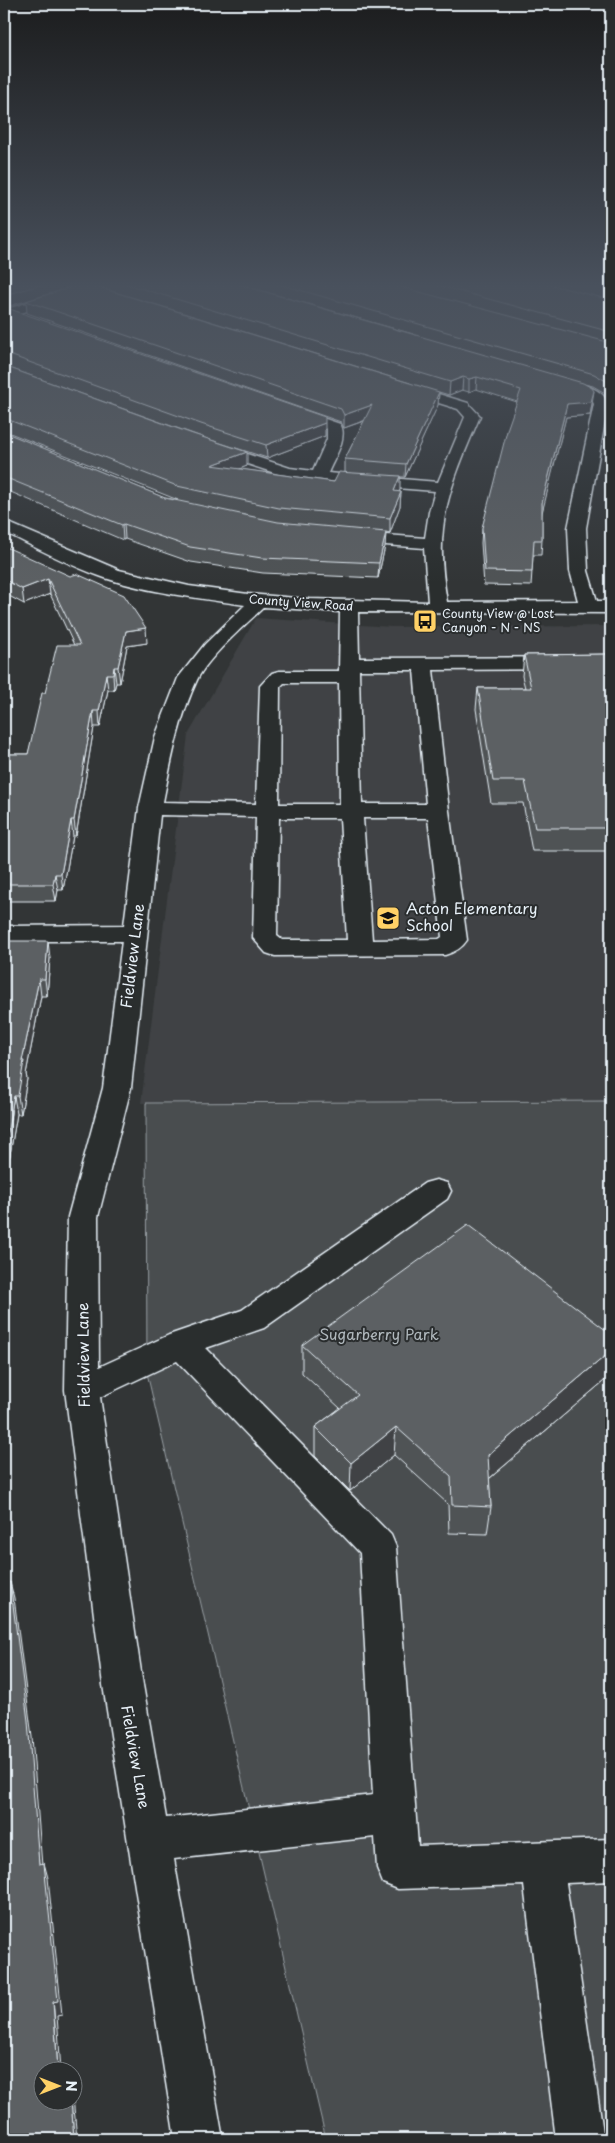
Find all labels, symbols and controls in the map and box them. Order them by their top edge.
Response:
street label: County View Road [248,589,354,615]
place label: County View @ Lost Canyon - N - NS [442,604,554,636]
bus stop icon: County View @ Lost Canyon - N - NS [412,608,438,634]
place label: Acton Elementary School [406,896,538,936]
street label: Fieldview Lane [114,902,149,1009]
school or university icon: Acton Elementary School [375,905,401,931]
street label: Fieldview Lane [70,1302,95,1408]
park label: Sugarberry Park [319,1322,439,1345]
street label: Fieldview Lane [116,1703,157,1810]
north arrow [32,2060,82,2110]
text: N [61,2080,82,2092]

